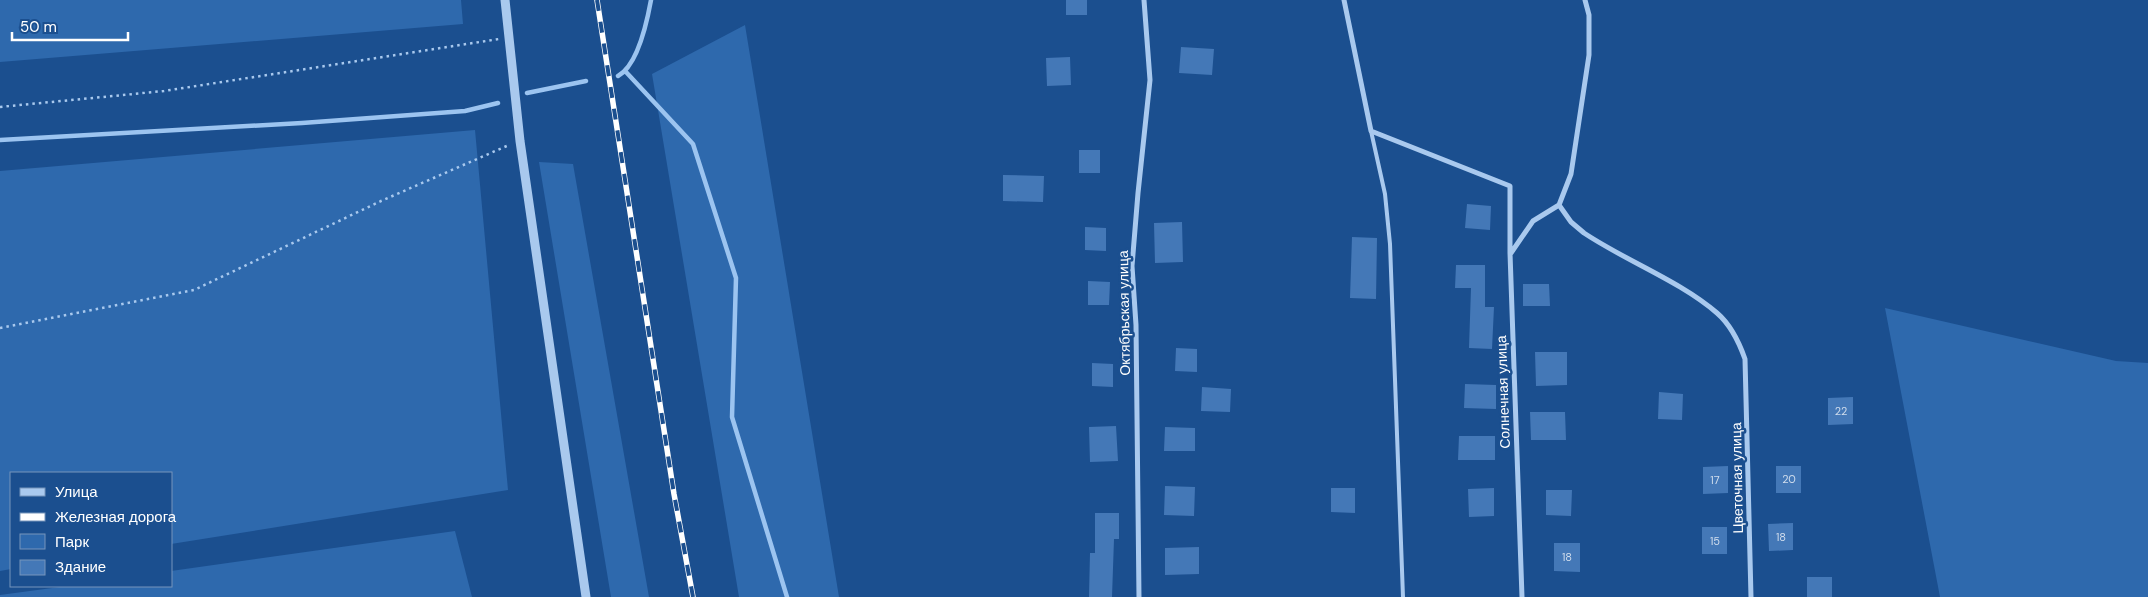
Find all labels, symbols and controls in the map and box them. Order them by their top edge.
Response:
scale bar [12,10,129,42]
text: 50 m [20,17,57,37]
street label: Октябрьская улица [1114,250,1134,376]
street label: Солнечная улица [1492,335,1514,449]
house number: 22 [1835,404,1847,418]
street label: Цветочная улица [1727,422,1747,534]
legend [10,472,172,587]
house number: 20 [1782,472,1796,486]
house number: 17 [1710,473,1720,487]
text: Улица [55,482,98,502]
text: Железная дорога [55,507,177,527]
house number: 18 [1776,530,1786,544]
text: Парк [55,532,89,552]
house number: 15 [1710,534,1720,548]
house number: 18 [1562,550,1572,564]
text: Здание [55,557,106,577]

